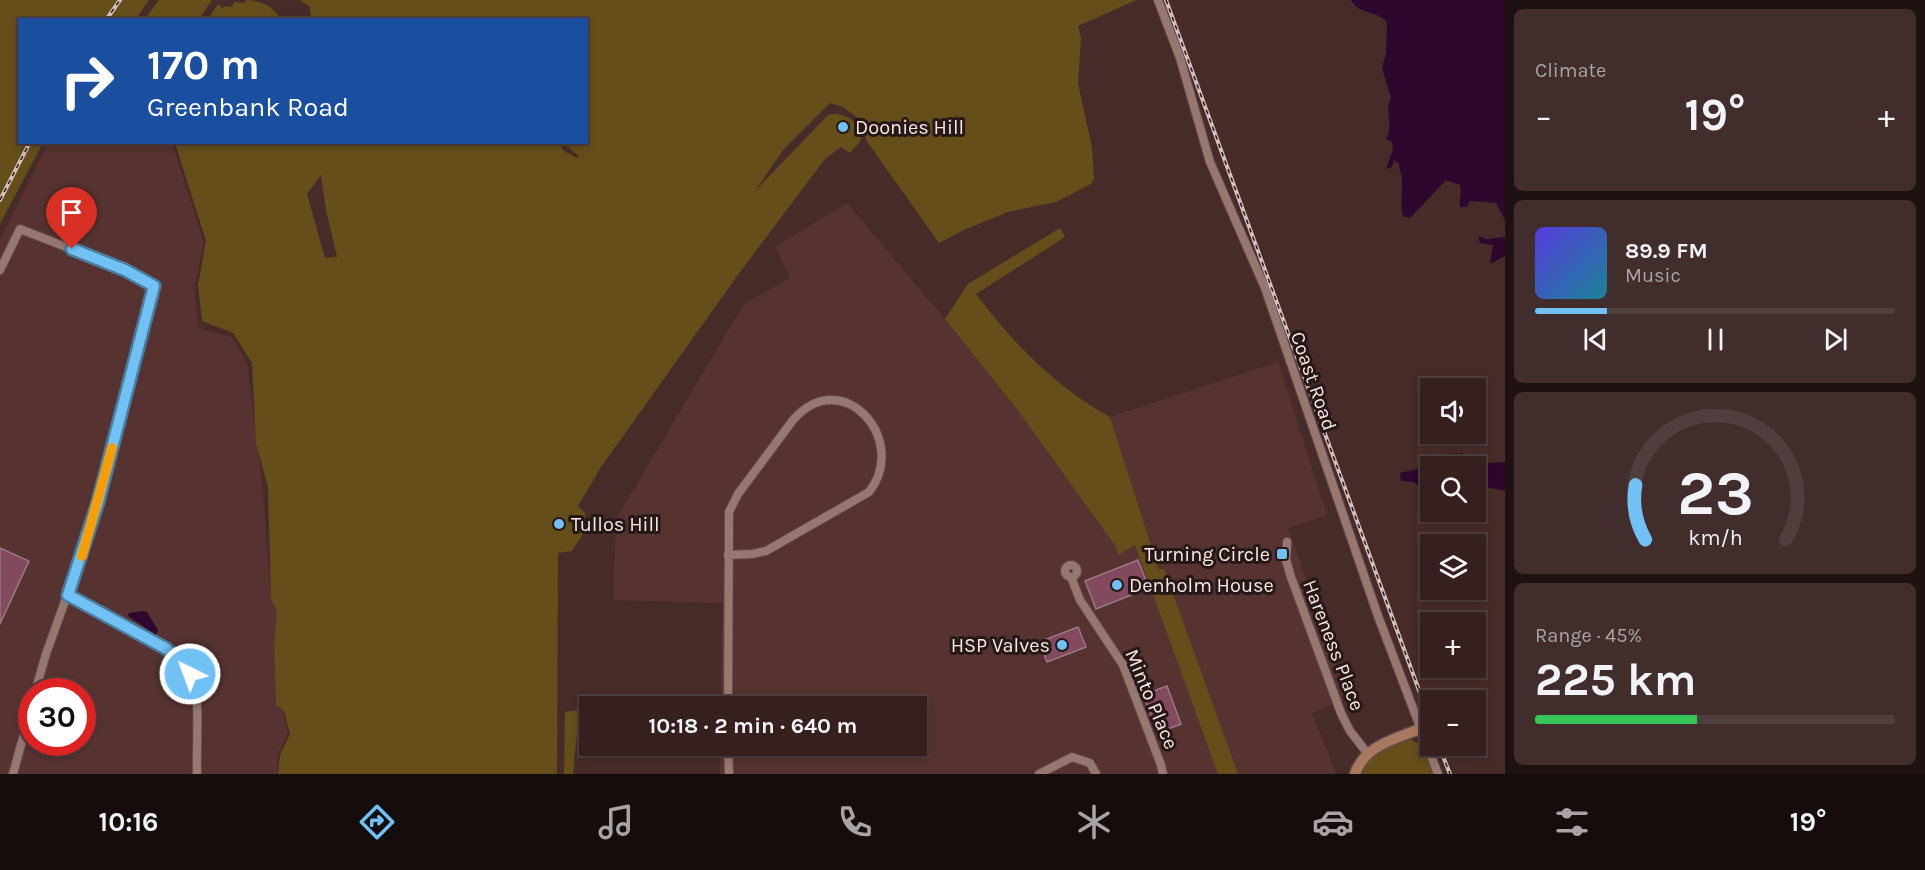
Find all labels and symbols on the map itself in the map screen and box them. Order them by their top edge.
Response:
place label: Doonies Hill [855,116,964,139]
marker: Doonies Hill [836,120,850,134]
pin [46,187,97,249]
street label: Coast Road [1286,329,1341,434]
place label: Tullos Hill [571,513,660,536]
marker: Tullos Hill [552,517,566,531]
place label: Turning Circle [1144,543,1270,566]
marker: Turning Circle [1275,547,1289,561]
place label: Denholm House [1129,574,1274,597]
street label: Hareness Place [1298,577,1369,714]
marker: Denholm House [1110,578,1124,592]
place label: HSP Valves [951,634,1050,657]
marker: HSP Valves [1055,638,1069,652]
position arrow [158,642,222,706]
street label: Minto Place [1120,646,1183,753]
speed limit sign: 30 [18,678,96,756]

